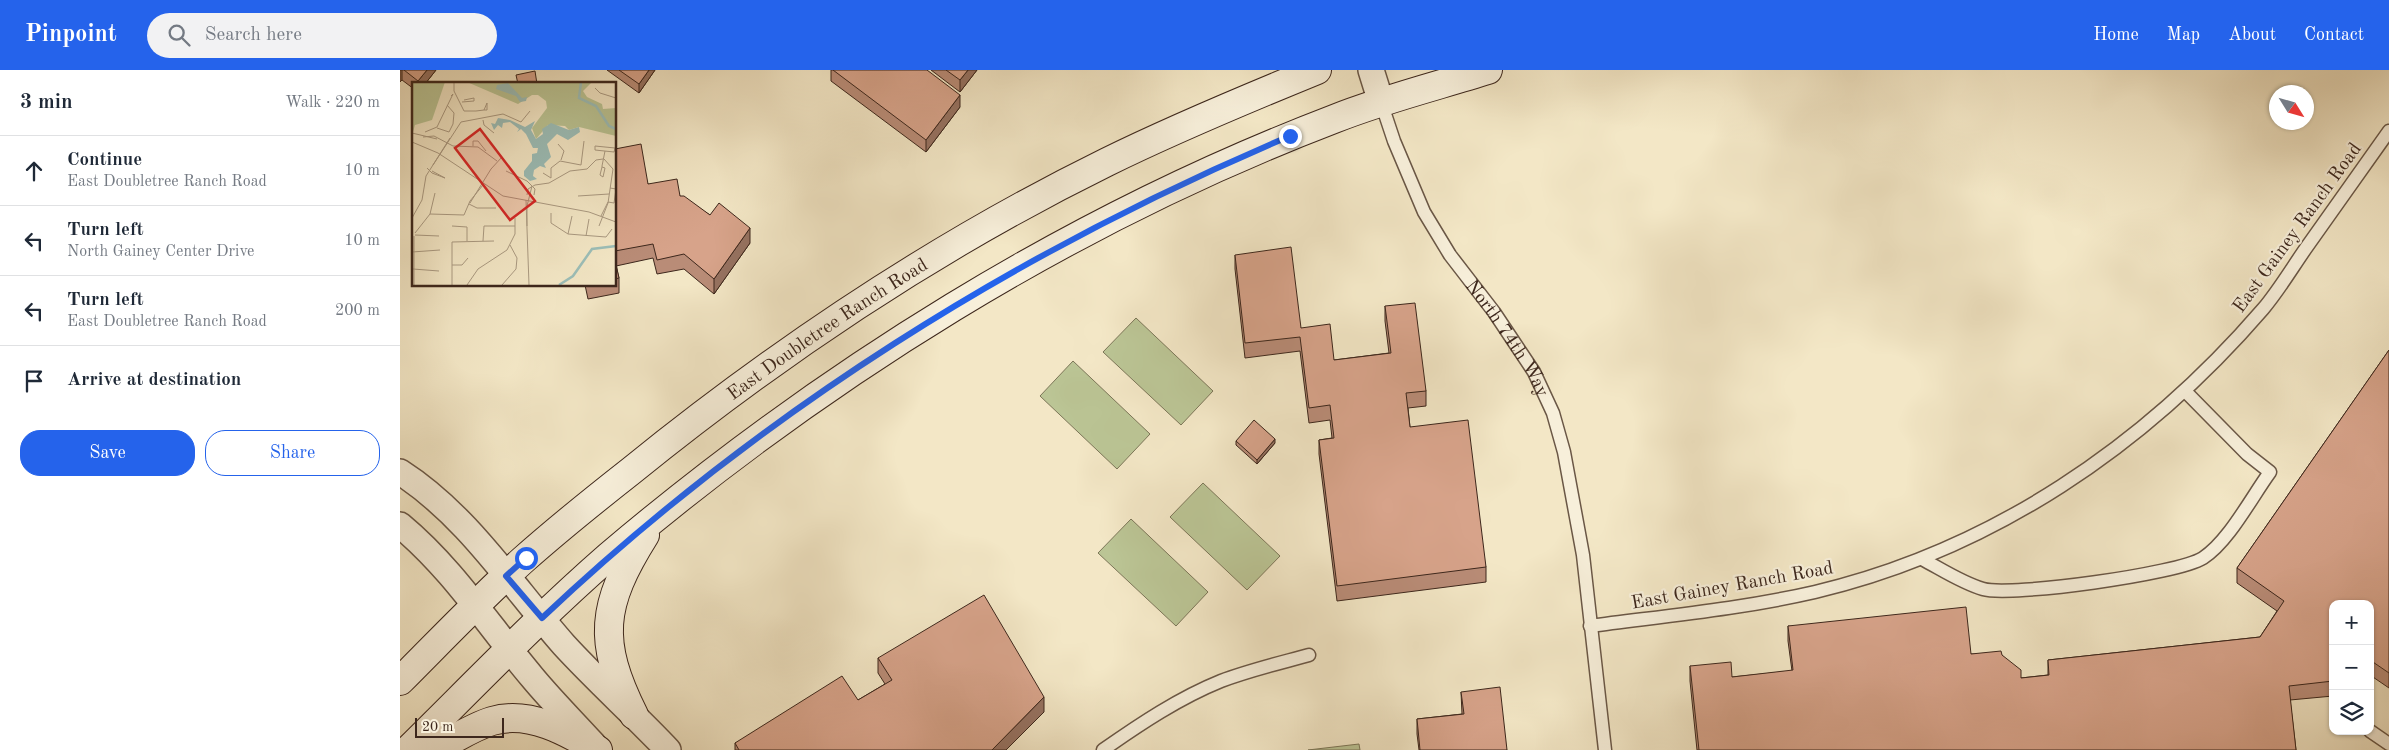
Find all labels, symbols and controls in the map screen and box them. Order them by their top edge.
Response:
search box [147,13,497,58]
icon: search [165,21,193,49]
text: Pinpoint [25,23,117,47]
text: Search here [205,26,302,45]
text: Home [2093,26,2139,44]
text: Map [2167,26,2200,44]
text: About [2228,26,2276,44]
text: Contact [2304,26,2364,44]
inset map [412,82,616,286]
north arrow [2269,85,2314,130]
text: 3 min [20,92,73,113]
text: Walk · 220 m [285,95,380,111]
route end [1279,125,1302,148]
street label: East Gainey Ranch Road [2230,140,2366,317]
text: Continue [67,151,142,170]
icon: ahead [20,157,48,185]
text: 10 m [344,163,380,179]
text: East Doubletree Ranch Road [67,174,267,190]
text: Turn left [67,221,144,240]
icon: left [20,227,48,255]
text: 10 m [344,233,380,249]
text: North Gainey Center Drive [67,244,254,260]
street label: East Doubletree Ranch Road [724,256,932,405]
street label: North 74th Way [1461,277,1551,400]
text: Turn left [67,291,144,310]
icon: left [20,297,48,325]
text: 200 m [335,303,380,319]
text: East Doubletree Ranch Road [67,314,267,330]
icon: arrive [20,367,48,395]
text: Arrive at destination [67,371,241,390]
button: Save [20,430,195,476]
button: Share [205,430,380,476]
route start [515,547,538,570]
street label: East Gainey Ranch Road [1630,559,1835,614]
map controls [2329,600,2374,735]
button: + [2329,600,2374,645]
button: − [2329,645,2374,690]
button: layers [2329,690,2374,735]
scale bar [415,715,504,738]
text: 20 m [422,720,453,734]

